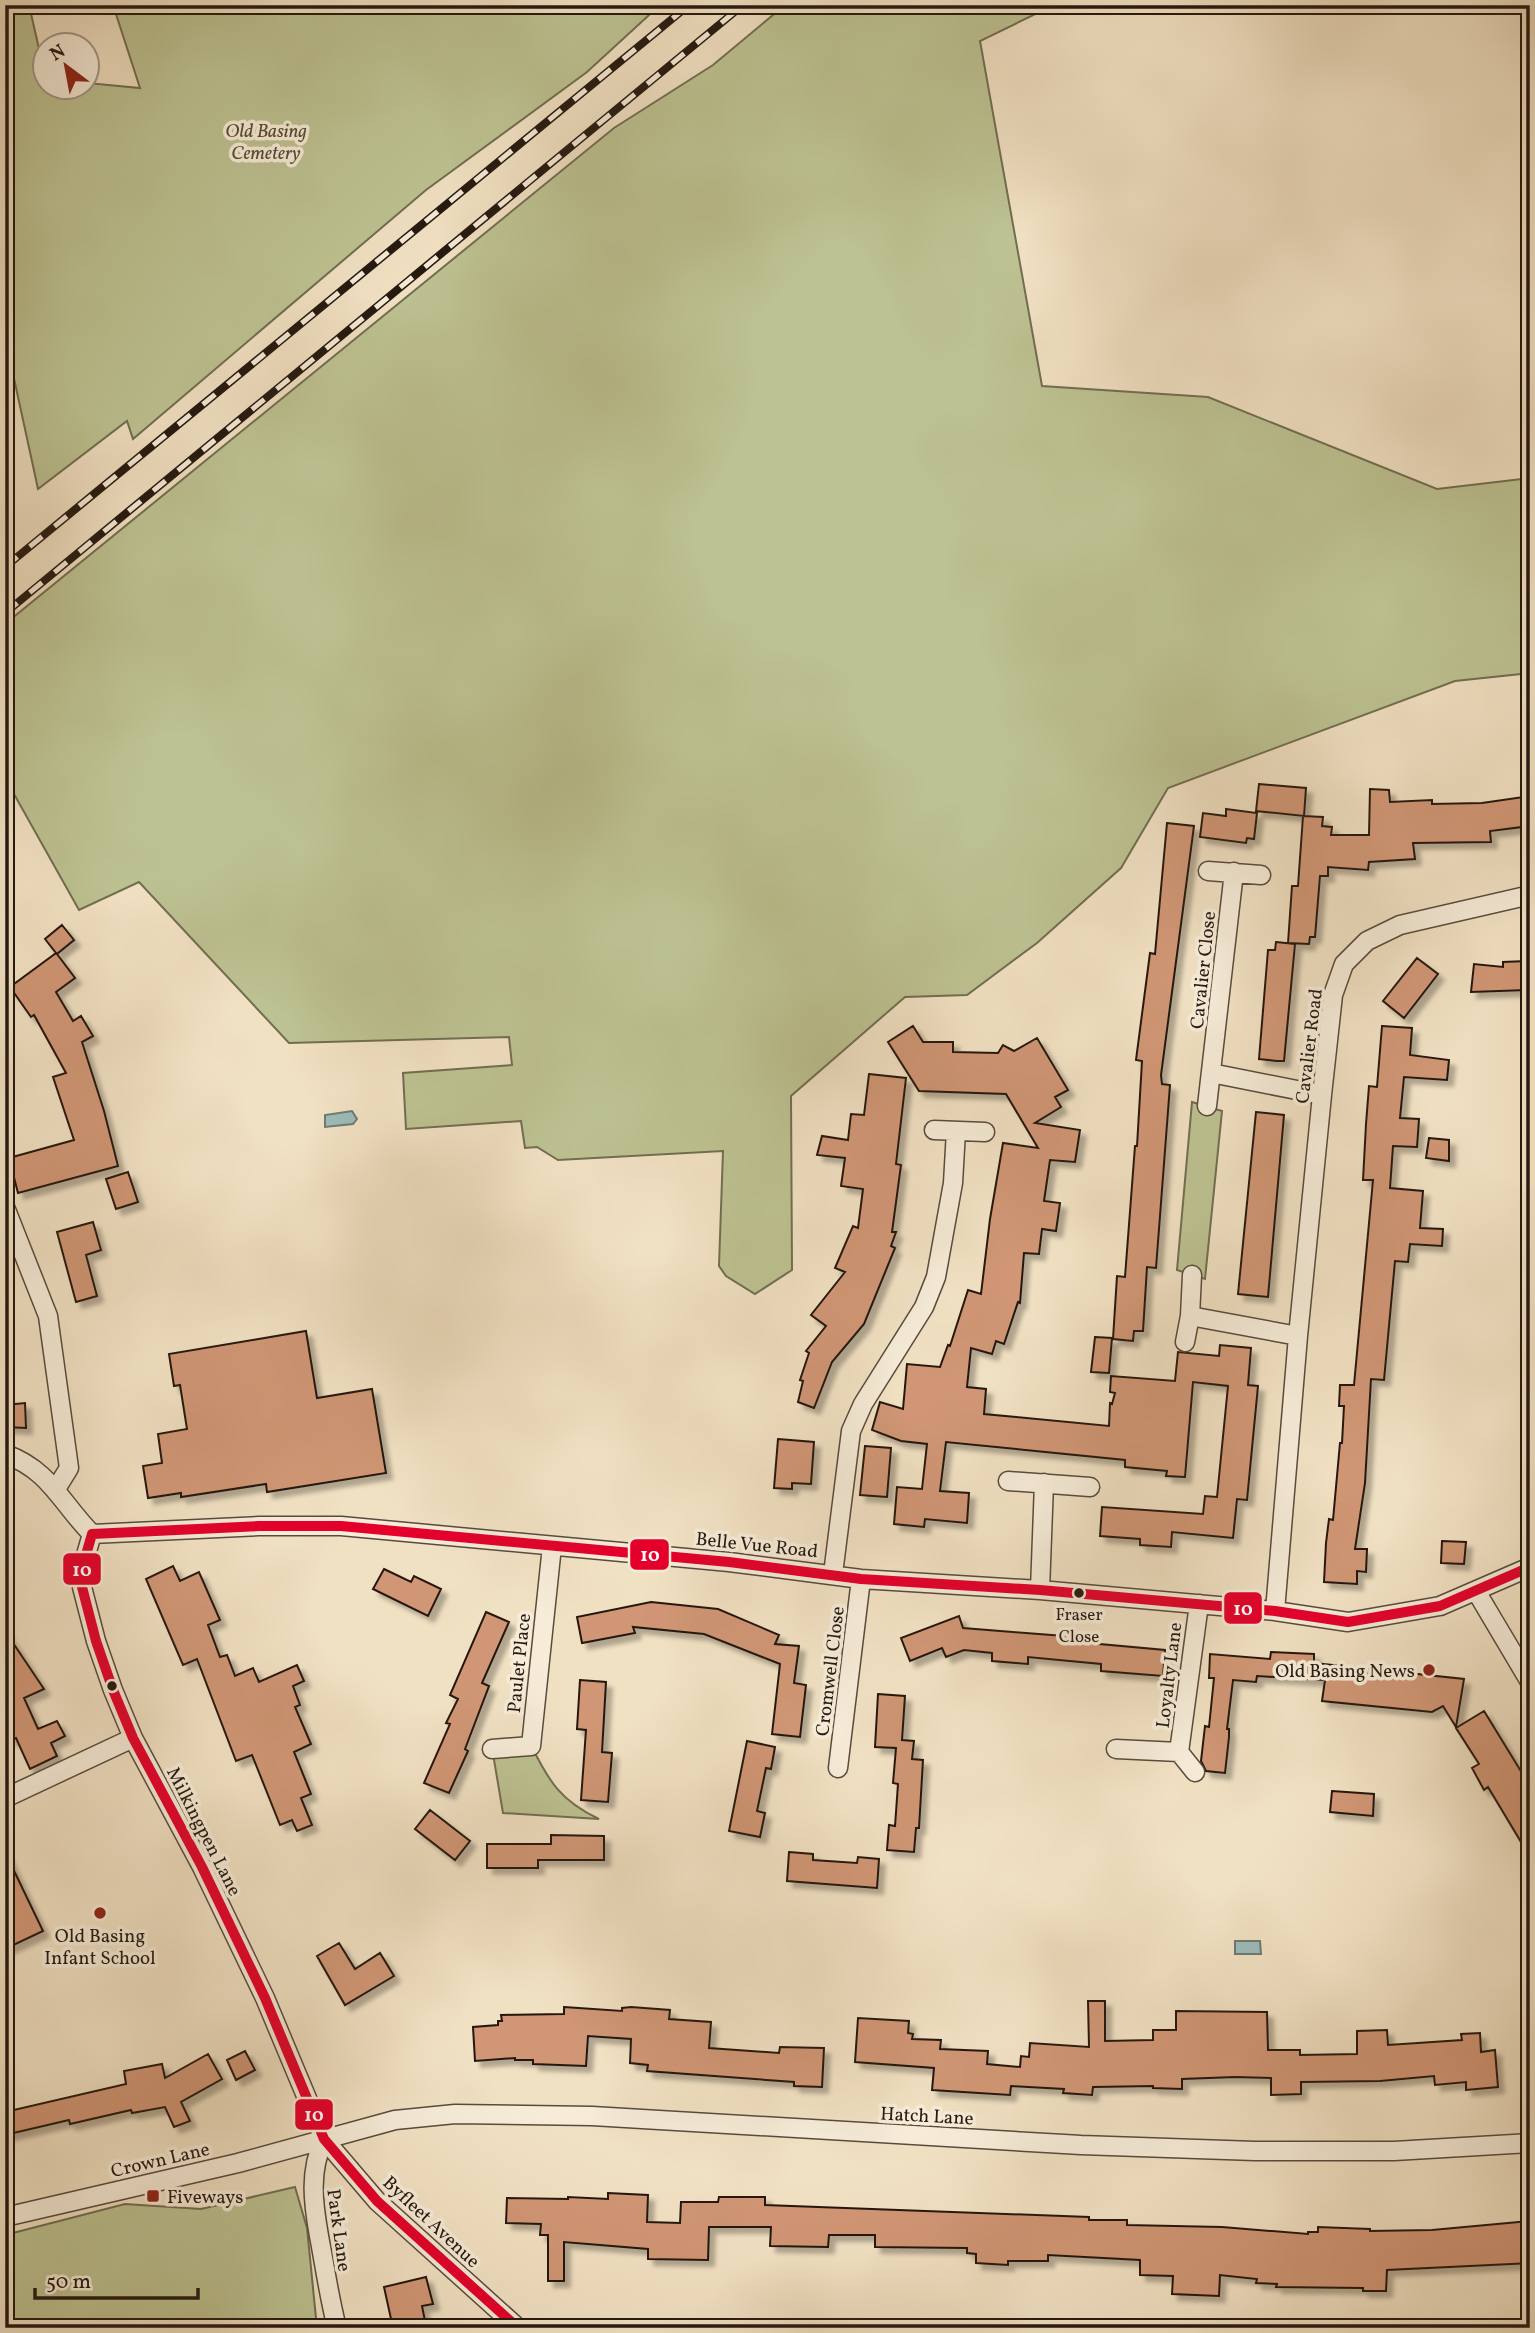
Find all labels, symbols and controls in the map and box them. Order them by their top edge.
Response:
north arrow [32,32,102,102]
text: N [45,38,71,68]
park label: Old Basing Cemetery [225,119,307,167]
street label: Cavalier Close [1185,910,1223,1030]
street label: Cavalier Road [1290,987,1330,1105]
street label: Belle Vue Road [694,1527,819,1565]
line badge: 10 [629,1538,670,1571]
text: 10 [640,1543,660,1569]
line badge: 10 [62,1552,102,1586]
text: 10 [72,1558,92,1584]
marker: Fraser Close [1072,1586,1086,1600]
line badge: 10 [1223,1591,1263,1625]
text: 10 [1233,1597,1253,1623]
place label: Fraser Close [1055,1604,1103,1649]
street label: Cromwell Close [810,1605,852,1738]
street label: Paulet Place [502,1612,538,1714]
street label: Loyalty Lane [1151,1621,1189,1730]
place label: Old Basing News [1275,1659,1415,1685]
marker: Old Basing News [1421,1662,1437,1678]
unlabelled marker [105,1679,119,1693]
street label: Milkingpen Lane [159,1763,247,1901]
marker: Old Basing Infant School [92,1905,108,1921]
place label: Old Basing Infant School [44,1924,156,1972]
line badge: 10 [294,2098,334,2131]
street label: Hatch Lane [879,2102,974,2132]
text: 10 [304,2103,324,2129]
street label: Crown Lane [109,2137,212,2185]
street label: Byfleet Avenue [376,2170,485,2274]
place label: Fiveways [167,2185,243,2211]
street label: Park Lane [319,2187,357,2273]
marker: Fiveways [145,2188,161,2204]
scale bar [35,2256,198,2300]
text: 50 m [46,2268,91,2297]

